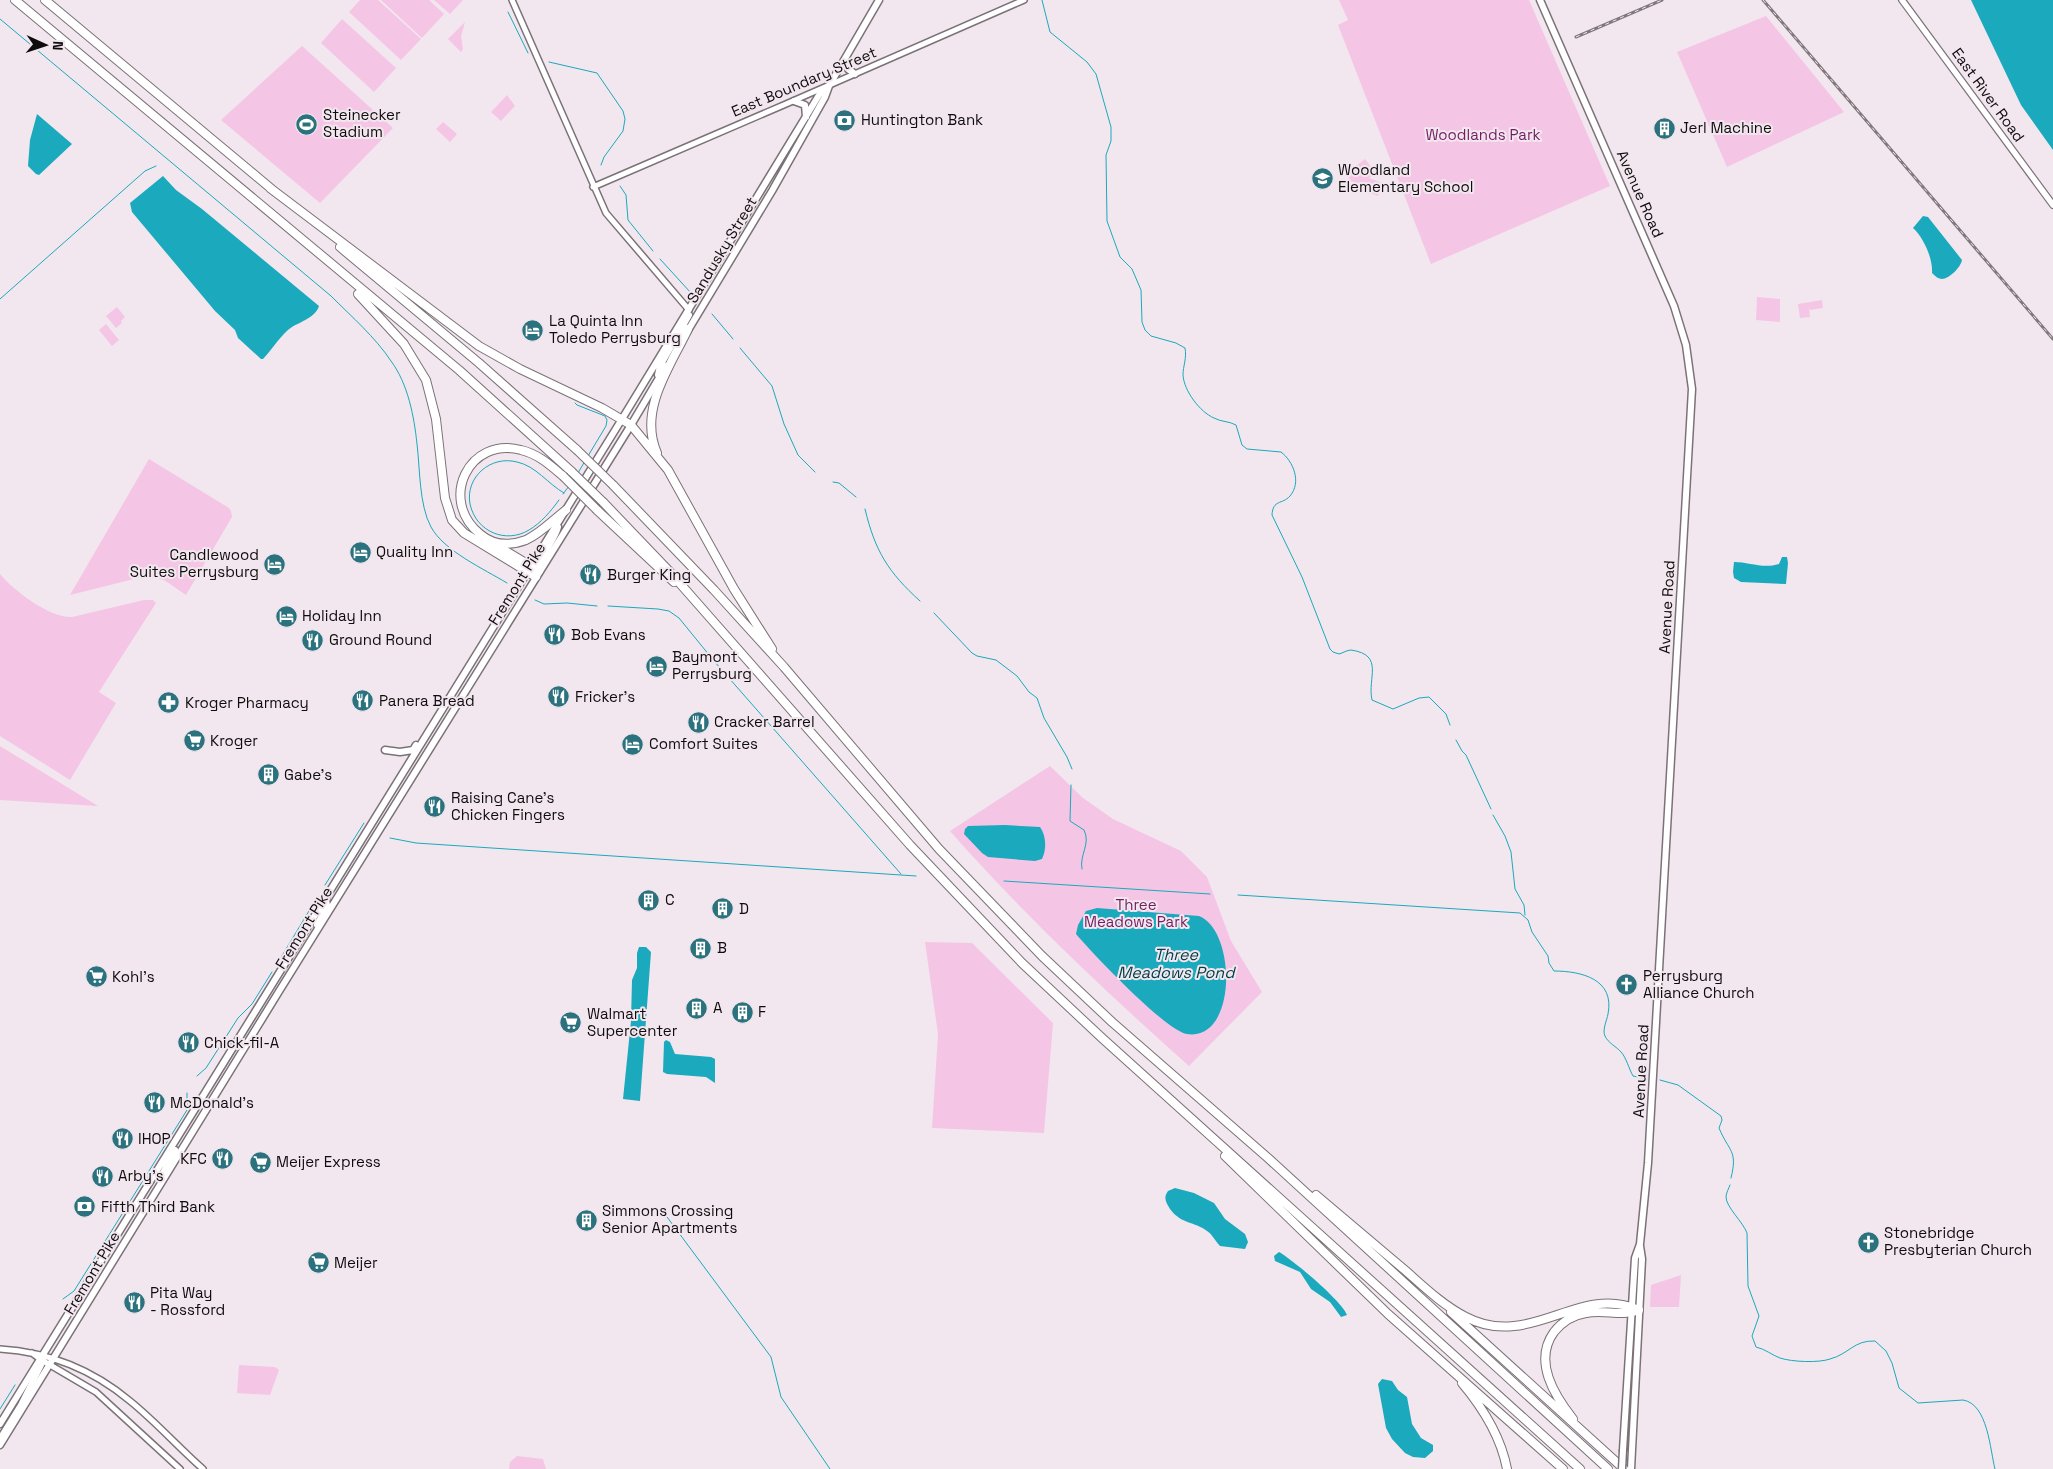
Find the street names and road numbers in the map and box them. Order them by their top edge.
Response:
street label: East Boundary Street [728,42,879,121]
street label: East River Road [1948,44,2029,145]
street label: Avenue Road [1613,147,1668,240]
street label: Sandusky Street [682,193,761,306]
street label: Fremont Pike [484,539,549,628]
street label: Avenue Road [1655,560,1678,654]
street label: Fremont Pike [271,883,336,972]
street label: Avenue Road [1629,1024,1652,1118]
street label: Fremont Pike [59,1228,124,1318]

